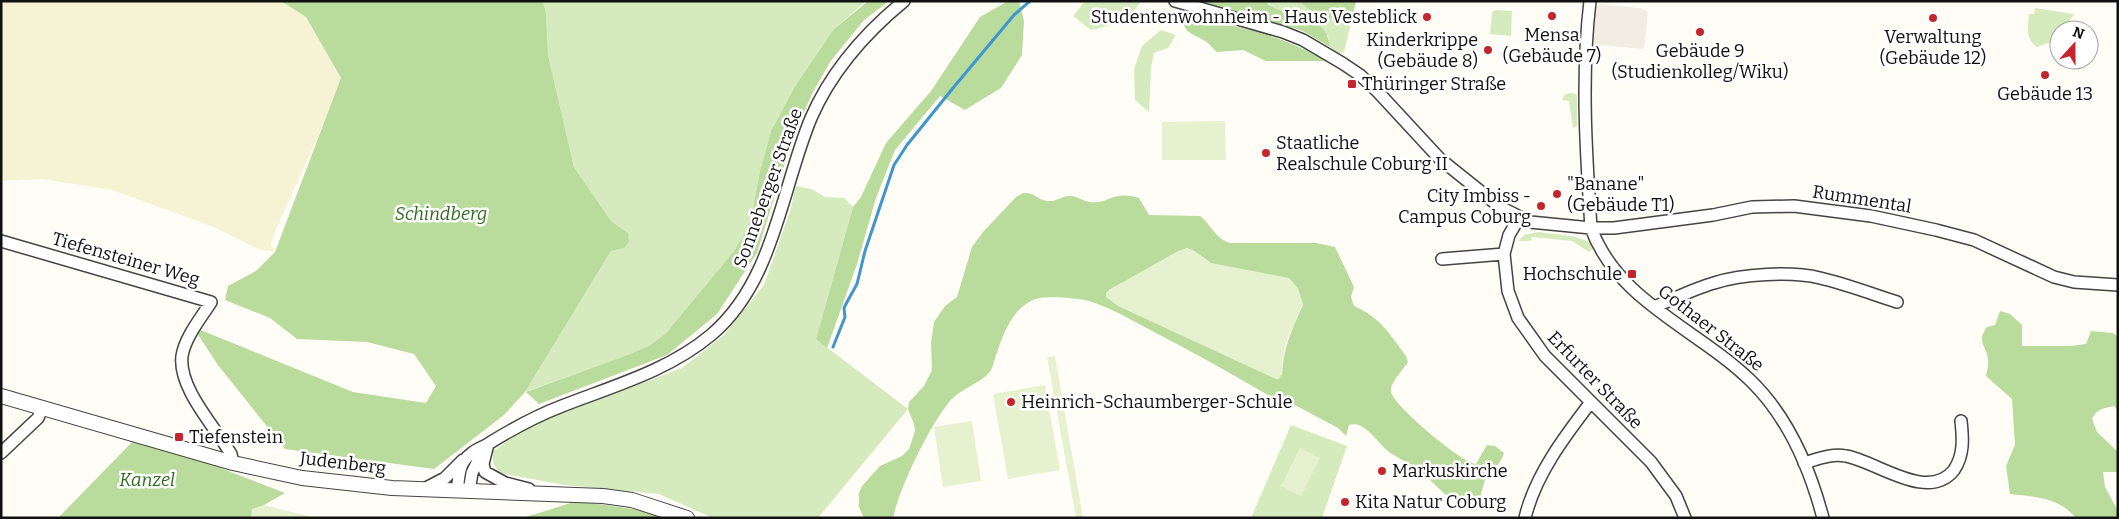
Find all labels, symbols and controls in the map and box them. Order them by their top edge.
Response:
place label: Studentenwohnheim - Haus Vesteblick [1091,6,1418,28]
marker: Mensa (Gebäude 7) [1546,10,1558,22]
marker: Studentenwohnheim - Haus Vesteblick [1421,11,1433,23]
marker: Verwaltung (Gebäude 12) [1927,12,1939,24]
north arrow [2049,20,2099,70]
text: N [2070,23,2087,43]
place label: Mensa (Gebäude 7) [1503,24,1601,67]
marker: Gebäude 9 (Studienkolleg/Wiku) [1694,26,1706,38]
place label: Verwaltung (Gebäude 12) [1880,26,1986,69]
place label: Kinderkrippe (Gebäude 8) [1366,29,1478,72]
place label: Gebäude 9 (Studienkolleg/Wiku) [1612,40,1788,83]
marker: Kinderkrippe (Gebäude 8) [1482,44,1494,56]
marker: Gebäude 13 [2039,69,2051,81]
place label: Thüringer Straße [1362,73,1506,95]
marker: Thüringer Straße [1346,78,1358,90]
place label: Gebäude 13 [1997,83,2093,105]
street label: Sonneberger Straße [729,105,807,271]
place label: Staatliche Realschule Coburg II [1276,132,1448,175]
marker: Staatliche Realschule Coburg II [1260,147,1272,159]
place label: "Banane" (Gebäude T1) [1567,173,1675,216]
street label: Rummental [1811,180,1913,218]
place label: City Imbiss - Campus Coburg [1398,185,1531,228]
marker: "Banane" (Gebäude T1) [1551,188,1563,200]
marker: City Imbiss - Campus Coburg [1535,200,1547,212]
park label: Schindberg [395,203,487,225]
street label: Tiefensteiner Weg [50,227,202,291]
place label: Hochschule [1523,263,1622,285]
marker: Hochschule [1626,268,1638,280]
street label: Gothaer Straße [1654,280,1768,376]
street label: Erfurter Straße [1543,326,1647,434]
place label: Heinrich-Schaumberger-Schule [1021,391,1292,413]
marker: Heinrich-Schaumberger-Schule [1005,396,1017,408]
place label: Tiefenstein [189,426,284,448]
marker: Tiefenstein [173,431,185,443]
street label: Judenberg [298,447,387,479]
place label: Markuskirche [1392,460,1508,482]
marker: Markuskirche [1376,465,1388,477]
park label: Kanzel [119,469,175,491]
place label: Kita Natur Coburg [1355,491,1506,513]
marker: Kita Natur Coburg [1339,496,1351,508]

